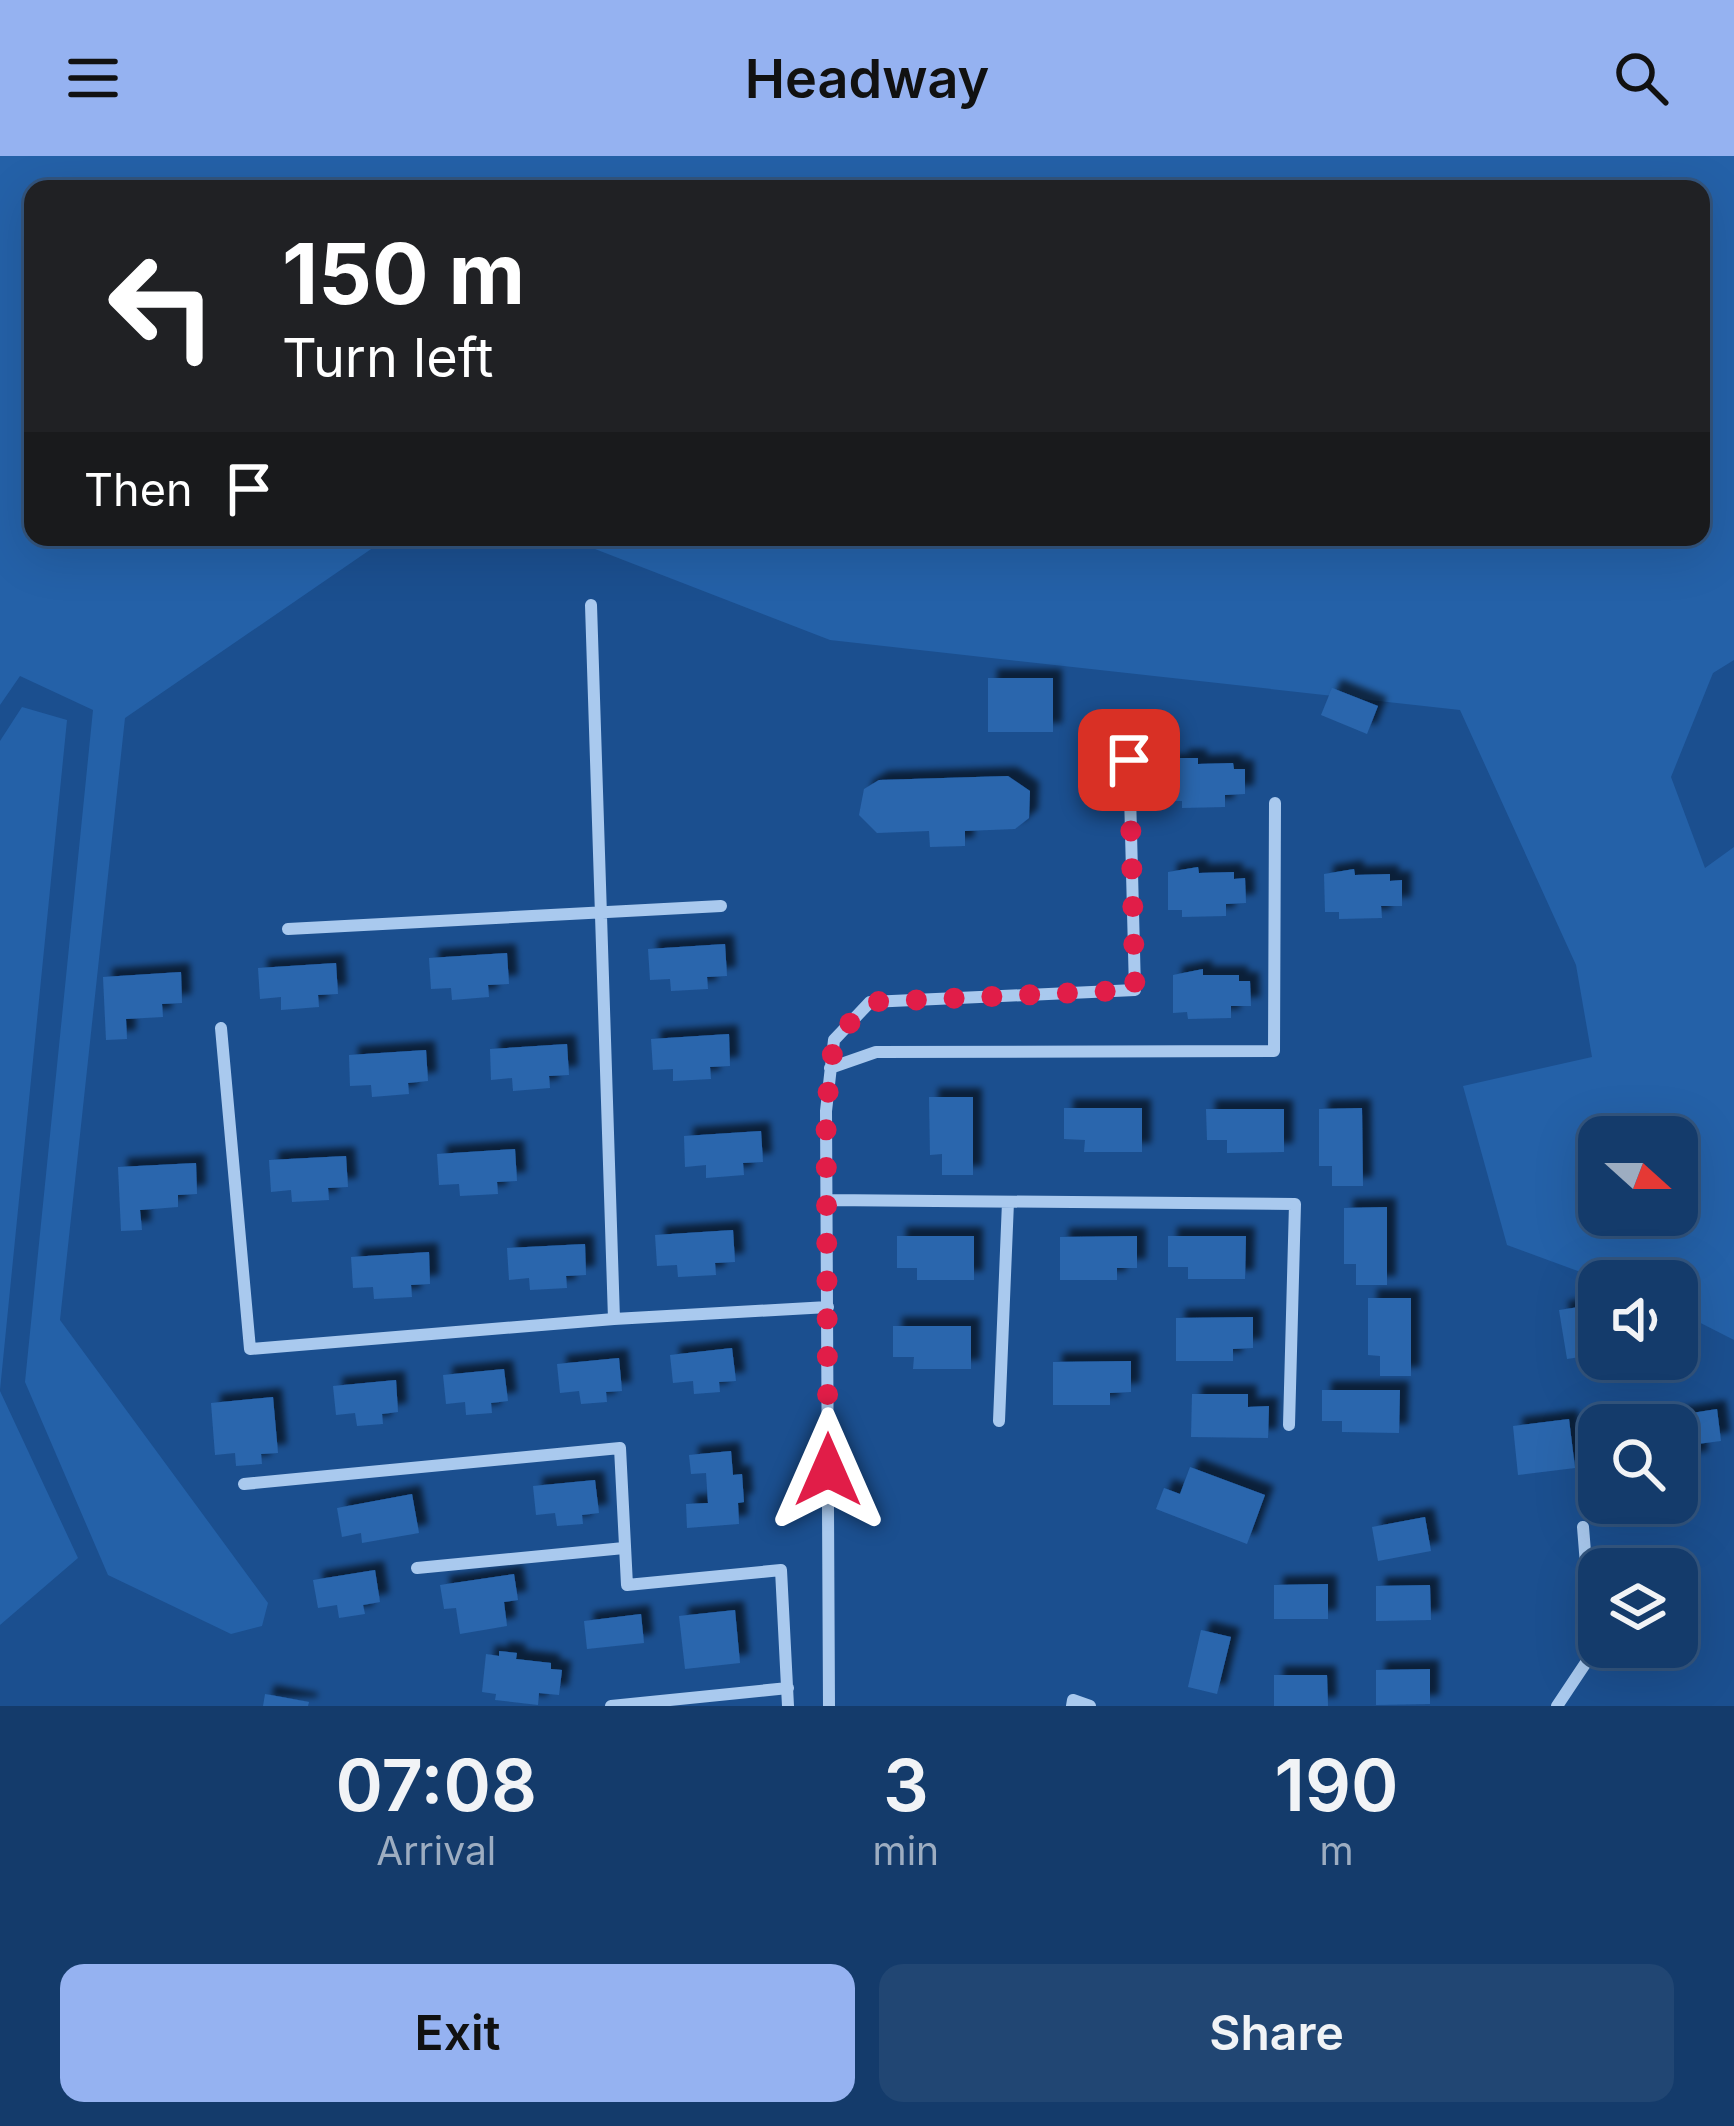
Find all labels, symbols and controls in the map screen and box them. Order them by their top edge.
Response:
icon: menu [60,45,126,111]
icon: search [1608,45,1674,111]
text: Headway [745,46,989,111]
text: 150 m [282,223,525,324]
icon: left [84,228,240,384]
text: Turn left [282,325,493,390]
icon: arrive [216,456,282,522]
text: Then [84,462,192,517]
pin [1078,709,1180,811]
icon: arrive [1096,727,1162,793]
north arrow [1578,1116,1698,1236]
map controls [1578,1116,1698,1668]
button: sound [1578,1260,1698,1380]
button: search [1578,1404,1698,1524]
position arrow [765,1407,891,1533]
button: layers [1578,1548,1698,1668]
text: 07:08 [335,1741,537,1828]
text: 3 [883,1741,929,1828]
text: 190 [1275,1741,1399,1828]
text: Arrival [376,1827,496,1874]
text: min [873,1827,939,1874]
text: m [1319,1827,1354,1874]
button: Exit [60,1964,855,2102]
button: Share [879,1964,1674,2102]

